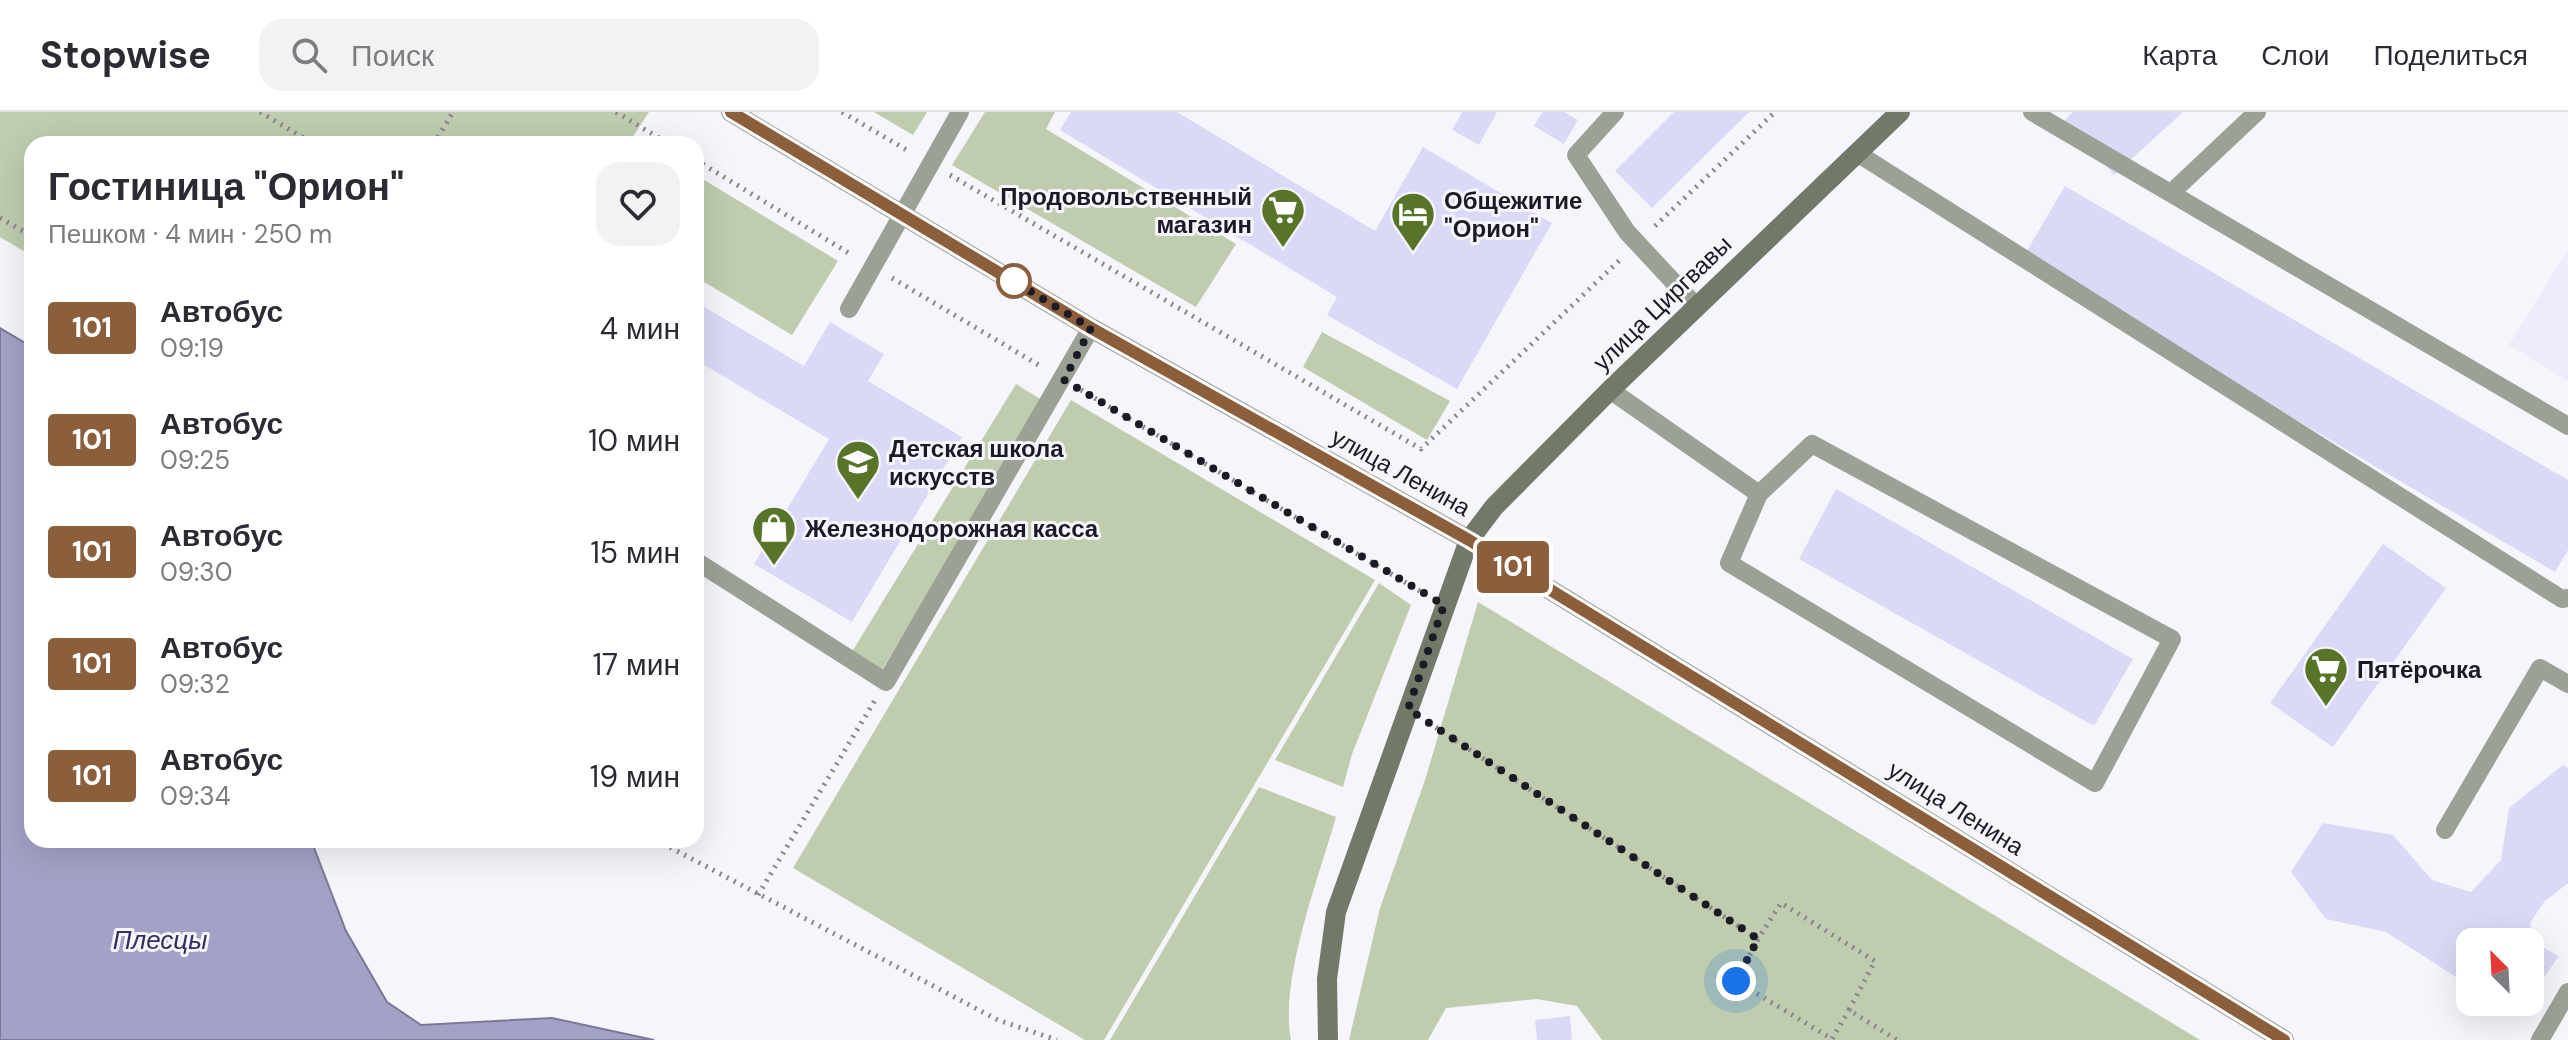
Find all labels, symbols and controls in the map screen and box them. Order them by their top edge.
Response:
search box [259,19,819,91]
text: Stopwise [40,30,211,80]
icon: search [287,33,331,77]
text: Поиск [351,36,434,75]
text: Карта [2142,37,2217,74]
text: Слои [2261,37,2329,74]
text: Поделиться [2373,37,2528,74]
text: Гостиница "Орион" [48,162,404,212]
button: heart [596,162,680,246]
place label: Продовольственный магазин [1000,181,1252,240]
place label: Общежитие "Орион" [1444,185,1582,244]
supermarket icon: Продовольственный магазин [1259,186,1307,249]
hotel icon: Общежитие "Орион" [1389,190,1437,253]
text: Пешком · 4 мин · 250 m [48,217,332,251]
street label: улица Циргвавы [1586,229,1738,377]
unlabelled marker [997,264,1031,298]
text: Автобус [160,292,283,331]
text: 101 [72,309,112,346]
text: 4 мин [600,309,680,348]
text: 09:19 [160,331,224,365]
text: Автобус [160,404,283,443]
text: 101 [72,421,112,458]
text: 10 мин [588,421,680,460]
street label: улица Ленина [1326,421,1477,523]
place label: Детская школа искусств [889,433,1064,492]
school or university icon: Детская школа искусств [834,438,882,501]
text: 09:25 [160,443,230,477]
shop icon: Железнодорожная касса [750,504,798,567]
place label: Железнодорожная касса [804,513,1099,544]
text: Автобус [160,516,283,555]
text: 101 [72,533,112,570]
text: 15 мин [590,533,680,572]
line badge: 101 [1467,541,1559,593]
text: 101 [1493,548,1533,585]
text: 09:30 [160,555,233,589]
text: Автобус [160,628,283,667]
text: 101 [72,645,112,682]
text: 17 мин [593,645,680,684]
supermarket icon: Пятёрочка [2302,645,2350,708]
place label: Пятёрочка [2357,654,2482,685]
text: 09:32 [160,667,230,701]
text: Автобус [160,740,283,779]
street label: улица Ленина [1882,754,2030,862]
text: 101 [72,757,112,794]
text: 19 мин [590,757,680,796]
text: 09:34 [160,779,231,813]
water label: Плесцы [113,923,207,957]
north arrow [2456,928,2544,1016]
map controls [2456,928,2544,1016]
your location [1716,961,1756,1001]

